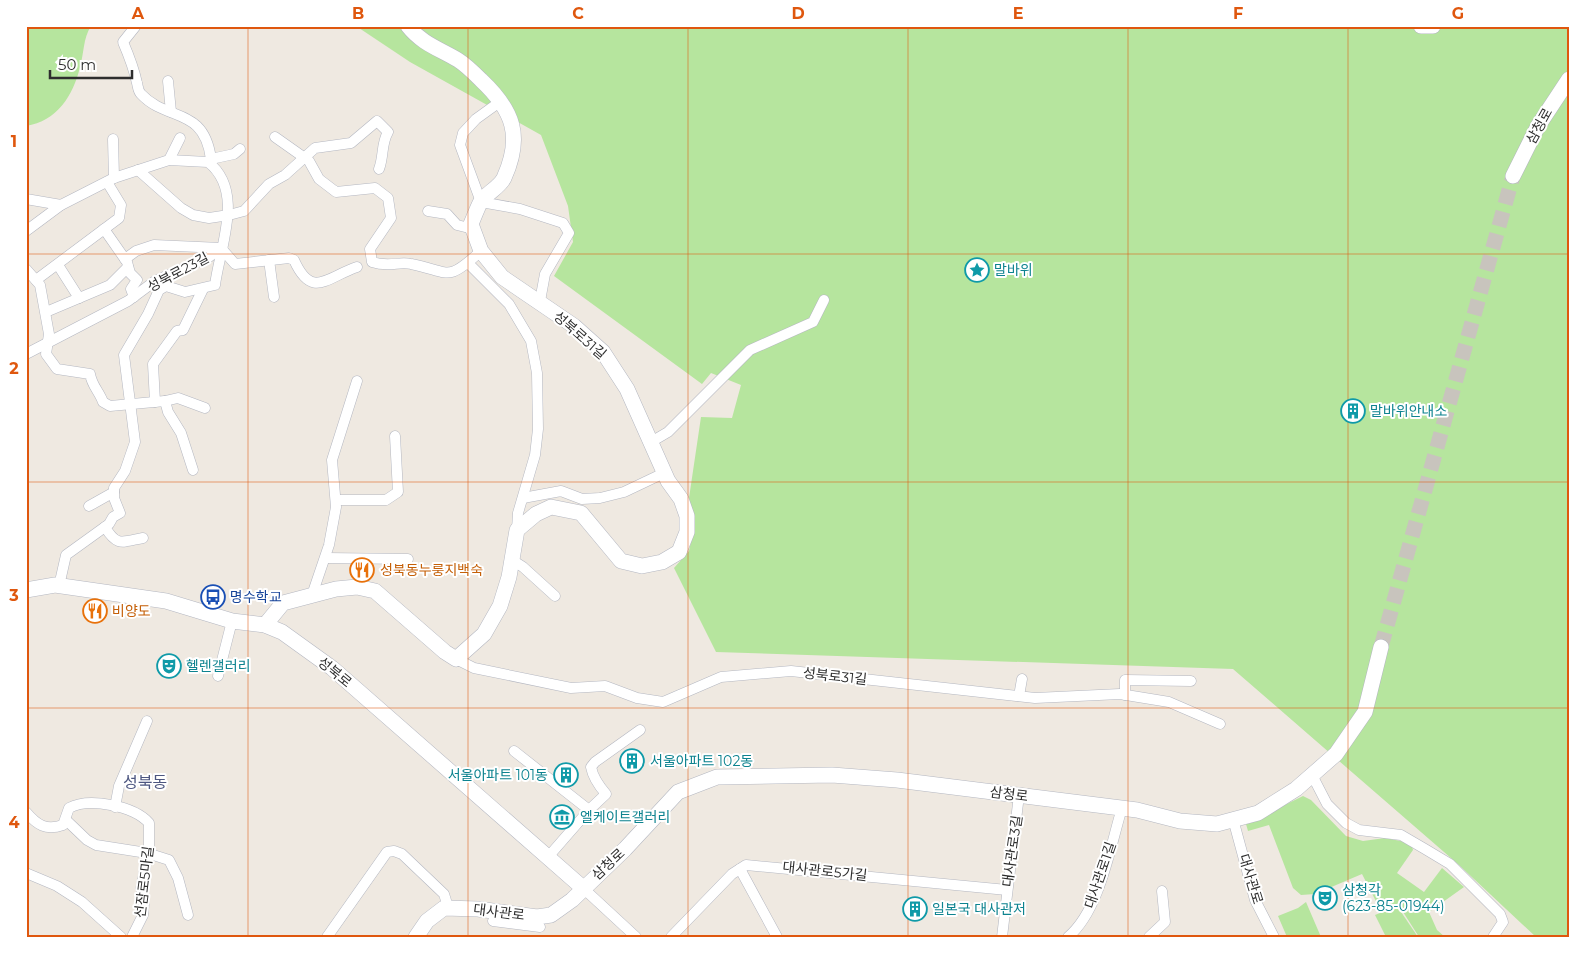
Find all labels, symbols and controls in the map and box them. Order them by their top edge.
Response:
text: A [131,4,145,23]
text: B [352,4,364,23]
text: C [572,4,584,23]
text: D [791,4,805,23]
text: E [1013,4,1023,23]
text: F [1233,4,1243,23]
text: G [1452,4,1464,23]
scale bar [50,48,132,80]
text: 50 m [58,55,96,74]
street label: 삼청로 [1522,105,1556,147]
text: 1 [11,132,17,151]
street label: 성북로23길 [144,248,212,296]
place icon: 말바위 [964,257,990,283]
place label: 말바위 [994,261,1033,279]
street label: 성북로31길 [550,307,610,363]
text: 2 [9,359,19,378]
building icon: 말바위안내소 [1340,398,1366,424]
place label: 말바위안내소 [1370,402,1447,420]
restaurant icon: 성북동누룽지백숙 [349,557,375,583]
place label: 성북동누룽지백숙 [380,561,483,579]
bus stop icon: 명수학교 [200,584,226,610]
text: 3 [8,586,19,605]
place label: 명수학교 [230,588,282,606]
restaurant icon: 비양도 [82,598,108,624]
place label: 비양도 [112,602,151,620]
theatre icon: 헬렌갤러리 [156,653,182,679]
street label: 성북로 [314,653,356,691]
place label: 헬렌갤러리 [186,657,250,675]
street label: 성북로31길 [802,664,868,688]
building icon: 서울아파트 102동 [619,748,645,774]
place label: 서울아파트 102동 [650,752,753,770]
building icon: 서울아파트 101동 [553,762,579,788]
place label: 서울아파트 101동 [448,766,548,784]
district label: 성북동 [123,773,167,792]
street label: 삼청로 [989,783,1029,805]
museum icon: 엘케이트갤러리 [549,804,575,830]
place label: 엘케이트갤러리 [580,808,670,826]
text: 4 [8,813,20,832]
street label: 대사관로3길 [998,814,1026,888]
street label: 대사관로1길 [1080,839,1120,911]
street label: 삼청로 [588,844,628,884]
street label: 선잠로5마길 [131,845,157,919]
street label: 대사관로 [1235,852,1267,906]
street label: 대사관로5가길 [782,858,868,884]
place label: 삼청각 (623-85-01944) [1342,881,1445,915]
theatre icon: 삼청각 (623-85-01944) [1312,885,1338,911]
building icon: 일본국 대사관저 [902,896,928,922]
street label: 대사관로 [472,900,526,924]
place label: 일본국 대사관저 [932,900,1026,918]

